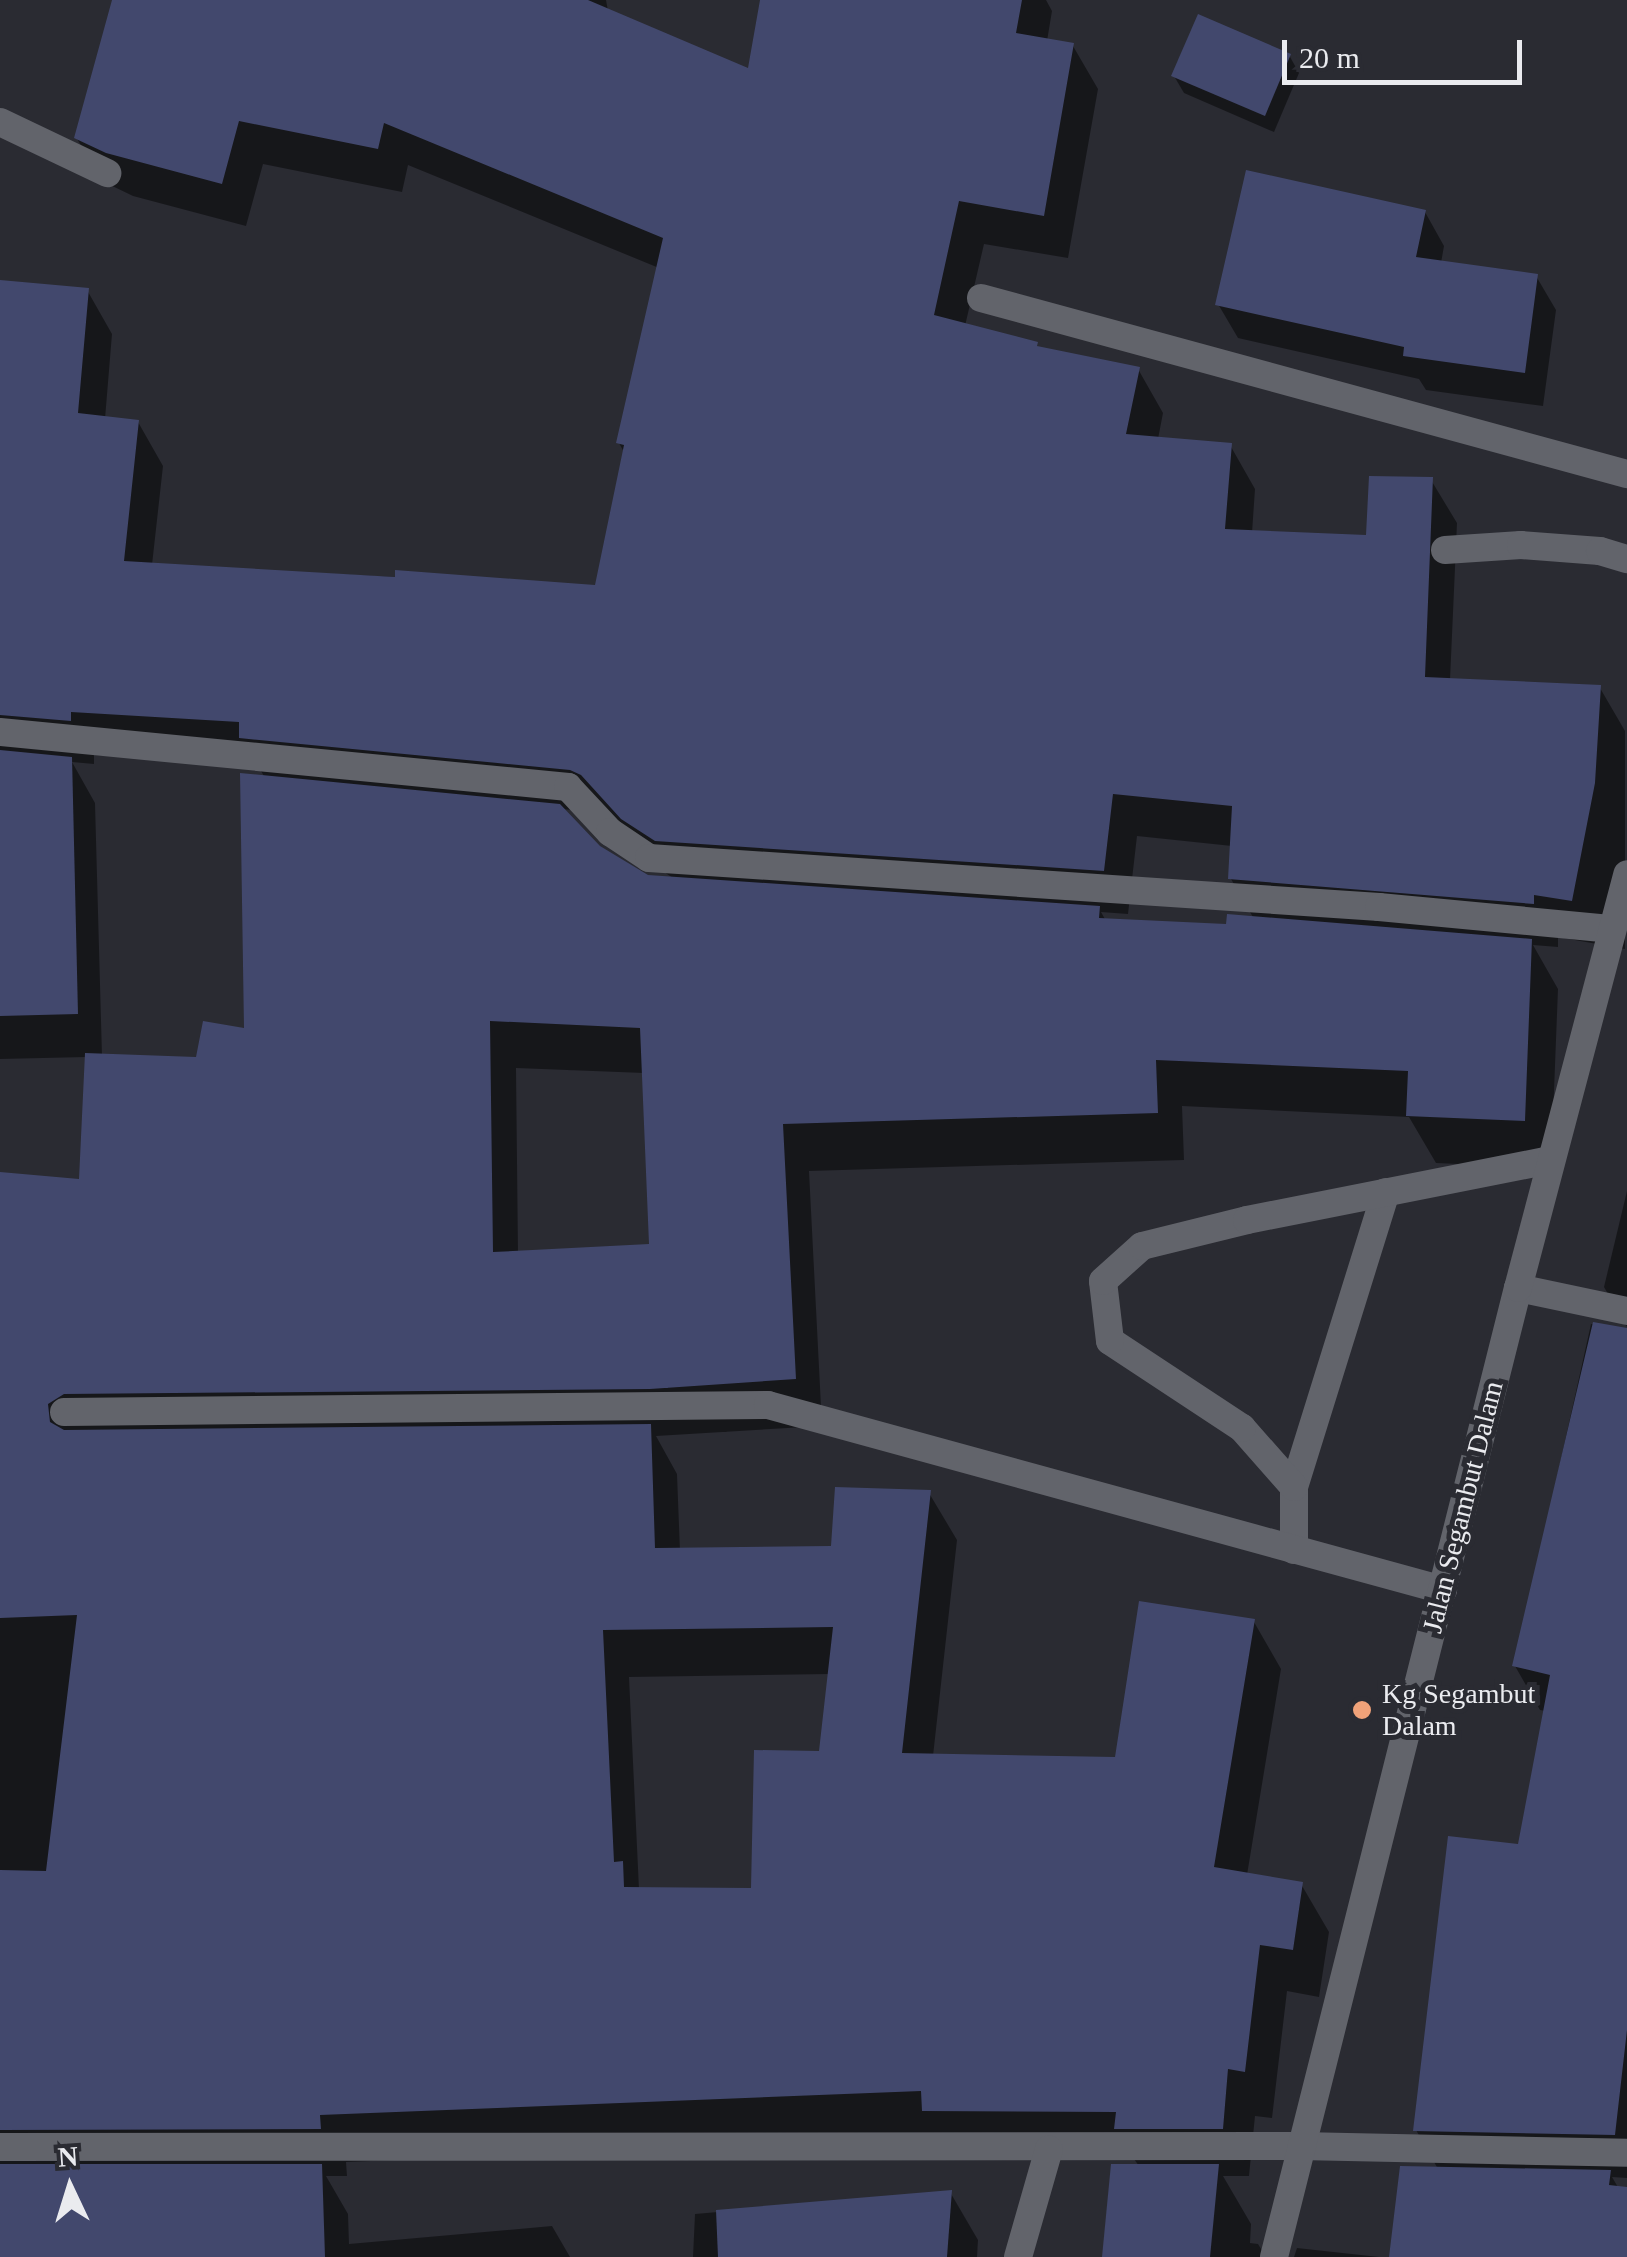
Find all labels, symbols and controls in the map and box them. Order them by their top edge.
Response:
scale bar [1287,20,1527,82]
text: 20 m [1299,41,1360,74]
street label: Jalan Segambut Dalam [1415,1378,1511,1636]
place label: Kg Segambut Dalam [1382,1677,1535,1743]
marker: Kg Segambut Dalam [1351,1699,1373,1721]
north arrow [20,2137,120,2237]
text: N [57,2140,79,2173]

